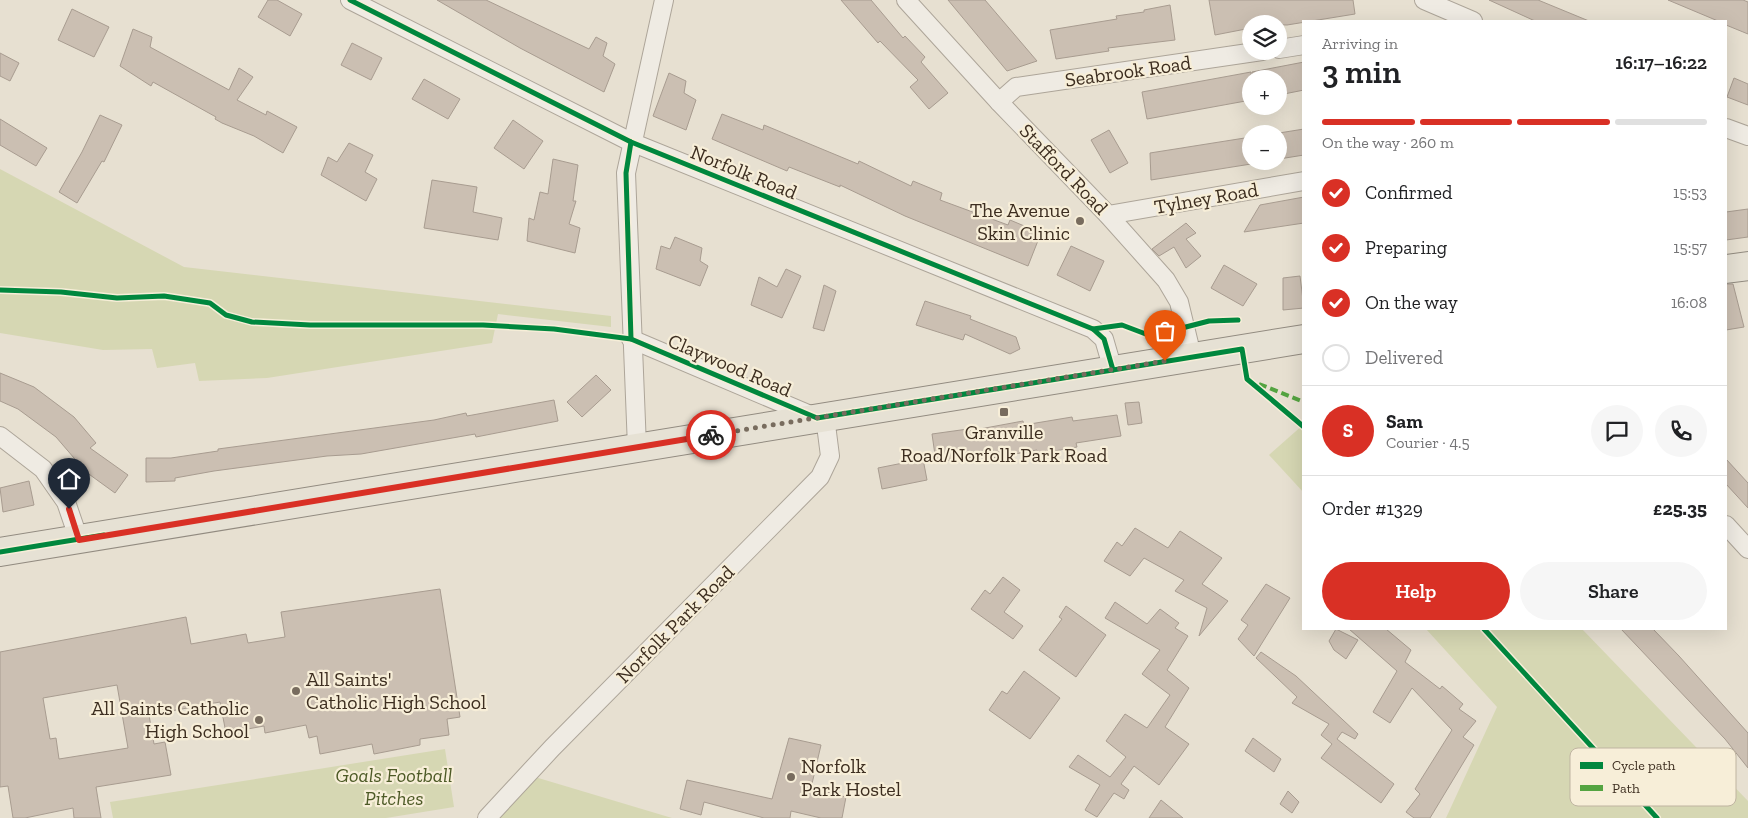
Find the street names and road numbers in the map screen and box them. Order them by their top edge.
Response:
street label: Seabrook Road [1063,50,1193,92]
street label: Stafford Road [1015,119,1113,219]
street label: Norfolk Road [687,140,801,204]
street label: Tylney Road [1152,177,1260,219]
street label: Claywood Road [665,328,795,402]
street label: Norfolk Park Road [611,560,739,688]

